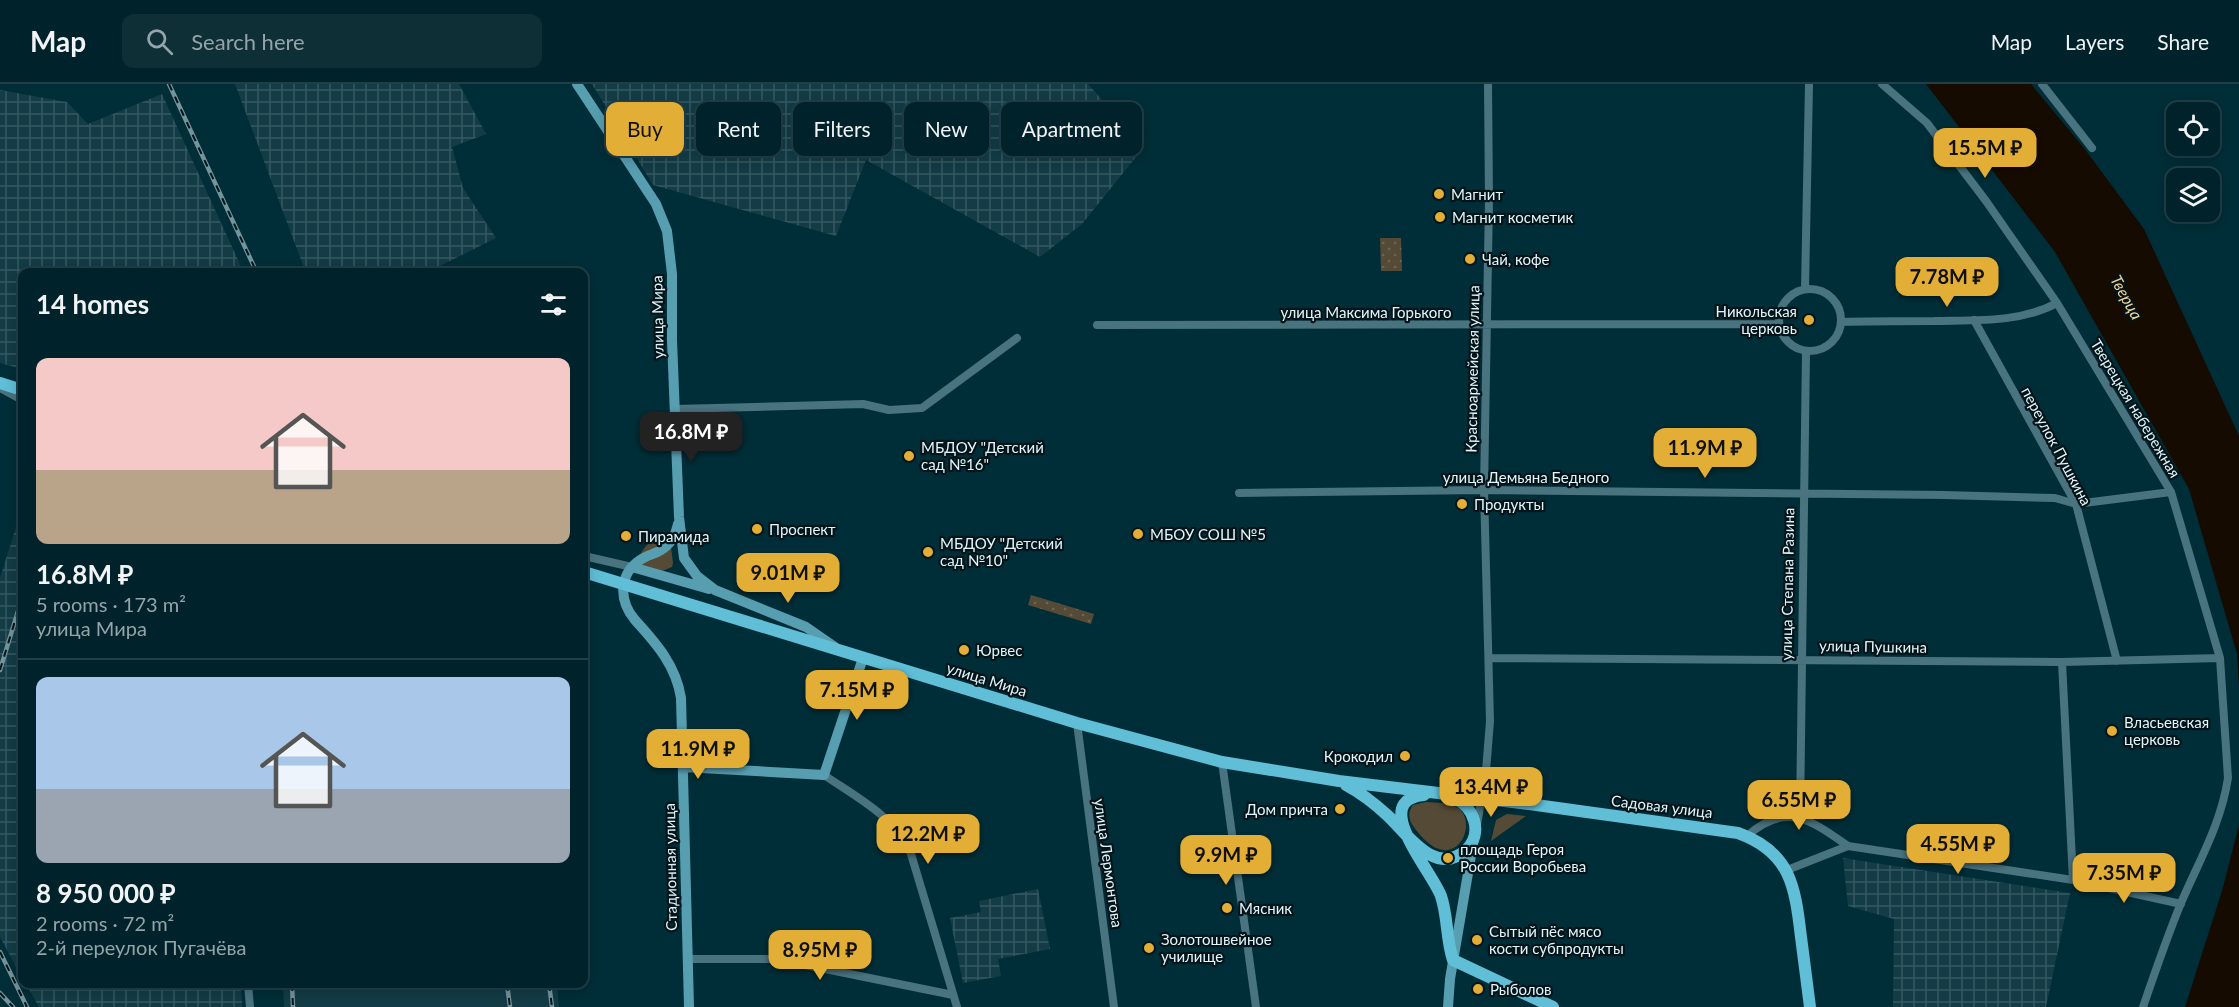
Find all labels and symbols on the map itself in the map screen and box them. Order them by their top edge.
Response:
pin: 15.5M ₽ [1930,128,2040,179]
place label: Магнит [1451,185,1503,203]
marker: Магнит [1432,187,1446,201]
place label: Магнит косметик [1452,208,1574,226]
marker: Магнит косметик [1433,210,1447,224]
place label: Чай, кофе [1482,250,1550,268]
marker: Чай, кофе [1463,252,1477,266]
pin: 7.78M ₽ [1892,257,2002,308]
water label: Тверца [2107,271,2147,323]
street label: улица Мира [647,275,667,359]
street label: Красноармейская улица [1462,285,1482,453]
place label: Никольская церковь [1716,302,1797,337]
street label: улица Максима Горького [1281,303,1451,321]
marker: Никольская церковь [1802,313,1816,327]
street label: Тверецкая набережная [2087,335,2185,481]
street label: переулок Пушкина [2018,384,2096,508]
pin: 16.8M ₽ [636,412,746,463]
pin: 11.9M ₽ [1650,428,1760,479]
place label: МБДОУ "Детский сад №16" [921,438,1044,473]
marker: МБДОУ "Детский сад №16" [902,449,916,463]
street label: улица Демьяна Бедного [1443,468,1609,486]
place label: Продукты [1474,495,1544,513]
marker: Продукты [1455,497,1469,511]
street label: улица Степана Разина [1777,507,1797,661]
place label: Проспект [769,520,836,538]
marker: Проспект [750,522,764,536]
place label: МБОУ СОШ №5 [1150,525,1266,543]
place label: Пирамида [638,527,709,545]
marker: МБОУ СОШ №5 [1131,527,1145,541]
marker: Пирамида [619,529,633,543]
place label: МБДОУ "Детский сад №10" [940,534,1063,569]
marker: МБДОУ "Детский сад №10" [921,545,935,559]
pin: 9.01M ₽ [733,553,843,604]
street label: улица Пушкина [1819,636,1927,656]
place label: Юрвес [976,641,1022,659]
marker: Юрвес [957,643,971,657]
street label: улица Мира [945,658,1029,700]
pin: 7.15M ₽ [802,670,912,721]
place label: Власьевская церковь [2124,713,2209,748]
marker: Власьевская церковь [2105,724,2119,738]
pin: 11.9M ₽ [643,729,753,780]
place label: Крокодил [1324,747,1393,765]
marker: Крокодил [1398,749,1412,763]
pin: 13.4M ₽ [1436,767,1546,818]
pin: 6.55M ₽ [1744,780,1854,831]
street label: Садовая улица [1610,791,1714,821]
street label: улица Лермонтова [1091,797,1127,929]
place label: Дом причта [1246,800,1328,818]
marker: Дом причта [1333,802,1347,816]
street label: Стадионная улица [660,803,680,931]
pin: 12.2M ₽ [873,814,983,865]
pin: 4.55M ₽ [1903,824,2013,875]
pin: 9.9M ₽ [1177,835,1275,886]
place label: площадь Героя России Воробьева [1460,840,1586,875]
marker: площадь Героя России Воробьева [1441,851,1455,865]
pin: 7.35M ₽ [2069,853,2179,904]
place label: Мясник [1239,899,1292,917]
marker: Мясник [1220,901,1234,915]
place label: Сытый пёс мясо кости субпродукты [1489,922,1624,957]
pin: 8.95M ₽ [765,930,875,981]
place label: Золотошвейное училище [1161,930,1272,965]
marker: Сытый пёс мясо кости субпродукты [1470,933,1484,947]
marker: Золотошвейное училище [1142,941,1156,955]
place label: Рыболов [1490,980,1551,998]
marker: Рыболов [1471,982,1485,996]

